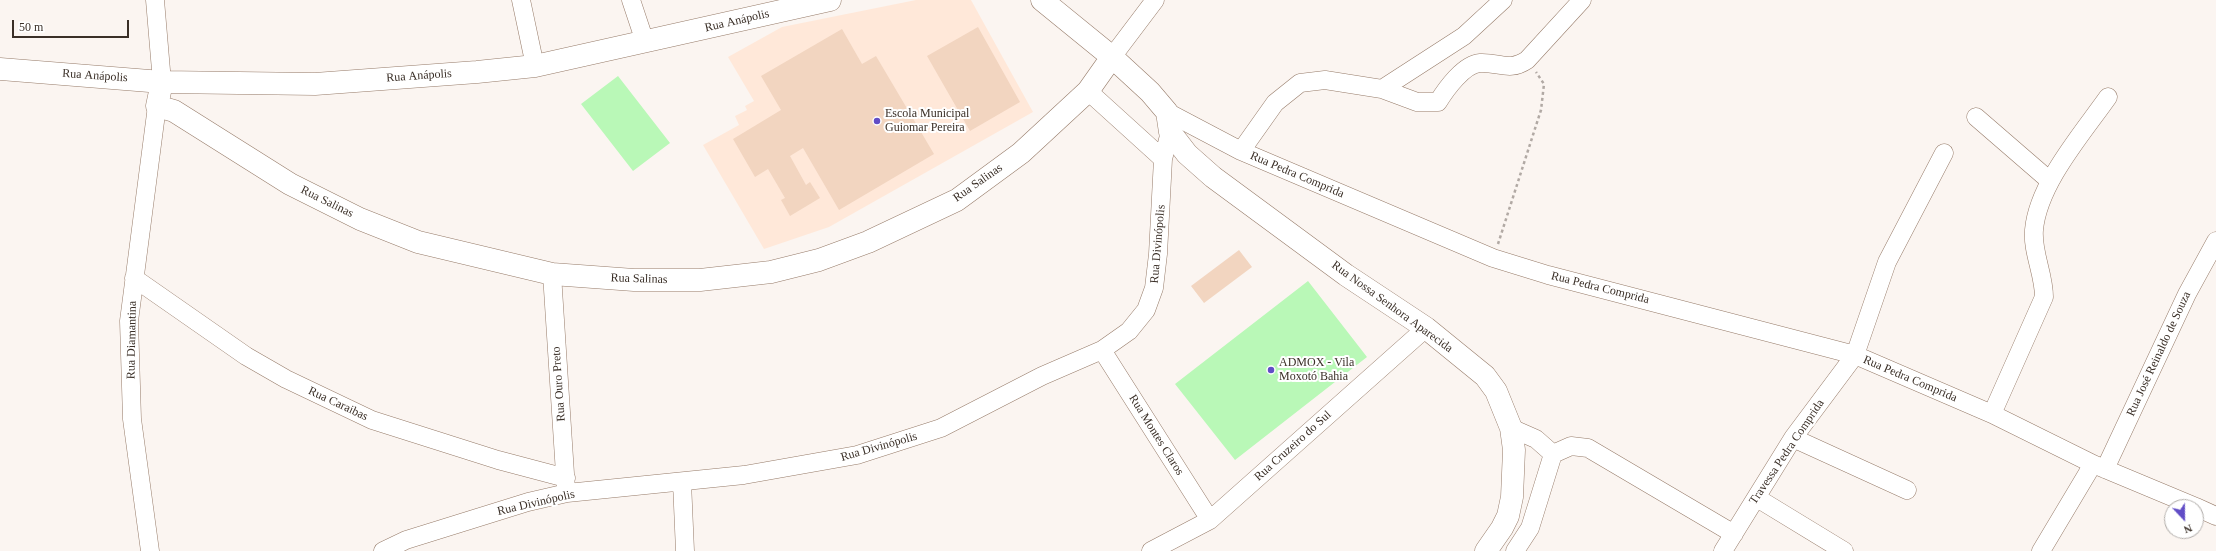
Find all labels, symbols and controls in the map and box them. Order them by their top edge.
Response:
street label: Rua Anápolis [703,7,771,35]
scale bar [14,12,131,38]
text: 50 m [19,20,43,34]
street label: Rua Anápolis [62,67,128,85]
street label: Rua Anápolis [386,67,452,85]
place label: Escola Municipal Guiomar Pereira [885,107,969,135]
marker: Escola Municipal Guiomar Pereira [872,116,882,126]
street label: Rua Pedra Comprida [1248,149,1346,201]
street label: Rua Salinas [951,161,1005,205]
street label: Rua Salinas [298,183,356,221]
street label: Rua Divinópolis [1147,204,1169,284]
street label: Rua Nossa Senhora Aparecida [1329,258,1455,356]
street label: Rua Pedra Comprida [1549,269,1651,307]
street label: Rua Salinas [610,271,668,287]
street label: Rua José Reinaldo de Souza [2124,289,2194,419]
street label: Rua Diamantina [124,301,140,379]
street label: Rua Ouro Preto [549,346,569,422]
street label: Rua Pedra Comprida [1861,353,1959,405]
place label: ADMOX - Vila Moxotó Bahia [1279,356,1354,384]
marker: ADMOX - Vila Moxotó Bahia [1266,365,1276,375]
street label: Rua Caraibas [306,384,370,424]
street label: Rua Montes Claros [1125,392,1187,478]
street label: Travessa Pedra Comprida [1746,397,1828,507]
street label: Rua Cruzeiro do Sul [1252,408,1334,484]
street label: Rua Divinópolis [839,429,919,465]
street label: Rua Divinópolis [496,487,576,519]
north arrow [2164,499,2204,539]
text: N [2182,522,2194,536]

